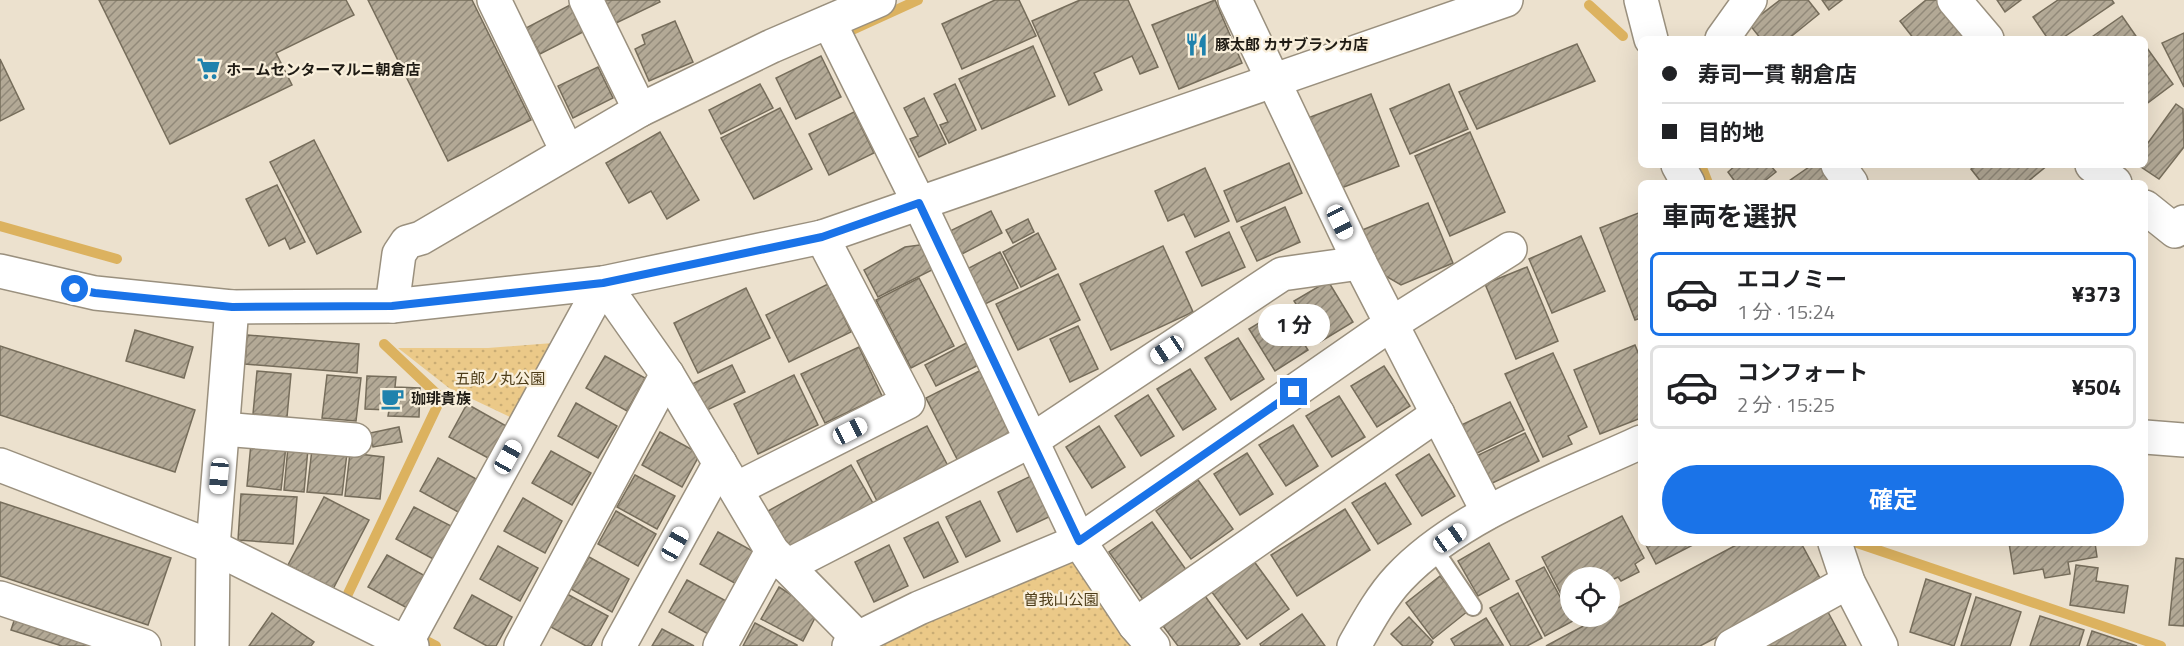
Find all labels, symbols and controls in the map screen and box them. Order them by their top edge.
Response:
restaurant icon: 豚太郎 カサブランカ店 [1184,31,1210,57]
place label: 豚太郎 カサブランカ店 [1215,33,1368,56]
supermarket icon: ホームセンターマルニ朝倉店 [195,56,221,82]
text: 寿司一貫 朝倉店 [1698,57,1857,91]
place label: ホームセンターマルニ朝倉店 [226,58,421,81]
text: 目的地 [1698,115,1764,149]
text: 車両を選択 [1662,195,1797,236]
car [1324,202,1356,242]
text: エコノミー [1737,262,1847,296]
icon: car [1665,267,1719,321]
route start [61,275,88,302]
text: ¥373 [2072,277,2121,311]
text: 1 分 · 15:24 [1737,296,1835,327]
callout: 1 分 [1258,305,1330,347]
text: 1 分 [1276,309,1312,340]
car [1147,332,1187,368]
text: コンフォート [1737,355,1868,389]
icon: car [1665,360,1719,414]
park label: 五郎ノ丸公園 [455,367,545,390]
text: ¥504 [2072,370,2121,404]
route end [1280,378,1307,405]
cafe icon: 珈琲貴族 [380,385,406,411]
place label: 珈琲貴族 [411,387,471,410]
text: 2 分 · 15:25 [1737,389,1835,420]
car [830,415,870,447]
car [491,437,525,477]
car [208,457,230,495]
button: 確定 [1662,465,2124,534]
car [1430,520,1470,556]
car [658,524,692,564]
map controls [1560,567,1620,627]
button: locate [1560,567,1620,627]
park label: 曽我山公園 [1023,588,1099,611]

